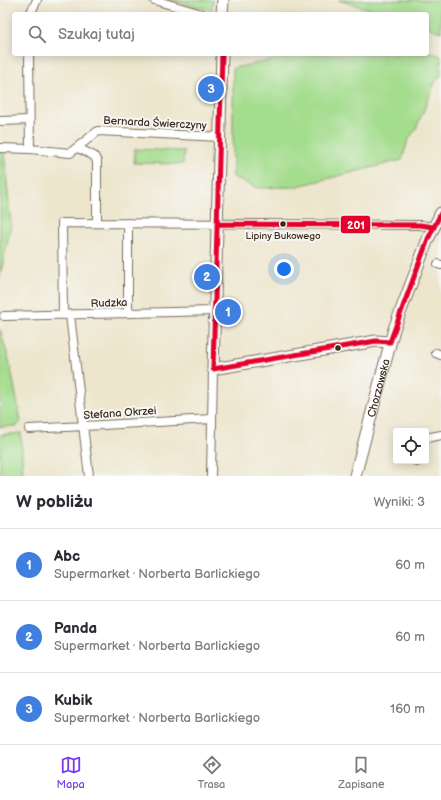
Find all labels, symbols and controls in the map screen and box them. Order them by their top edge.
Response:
search box [12,12,429,56]
icon: search [26,23,48,45]
text: Szukaj tutaj [58,25,135,44]
pin: 3 [198,74,224,104]
street label: Bernarda Świerczyny [103,113,207,132]
line badge: 201 [340,215,371,234]
marker: Lipiny Bukowego [278,219,288,229]
text: 201 [347,219,365,232]
place label: Lipiny Bukowego [245,230,321,242]
your location [274,259,294,279]
pin: 2 [194,262,220,292]
street label: Rudzka [90,296,128,310]
pin: 1 [215,297,241,327]
unlabelled marker [333,343,343,353]
street label: Chorzowska [364,357,392,419]
street label: Stefana Okrzei [83,404,157,422]
map controls [393,428,429,464]
button: locate [393,428,429,464]
text: W pobliżu [16,492,93,512]
text: Wyniki: 3 [373,494,425,510]
text: Abc [54,547,80,566]
text: 1 [26,557,32,573]
text: 60 m [395,557,425,573]
text: Supermarket · Norberta Barlickiego [54,566,260,582]
text: Panda [54,619,97,638]
text: 2 [25,629,33,645]
text: 60 m [395,629,425,645]
text: Supermarket · Norberta Barlickiego [54,638,260,654]
text: Kubik [54,691,92,710]
text: 3 [25,701,33,717]
text: 160 m [390,701,425,717]
text: Supermarket · Norberta Barlickiego [54,710,260,726]
tab: Mapa [56,754,85,791]
tab: Trasa [198,754,225,791]
tab: Zapisane [338,754,385,791]

